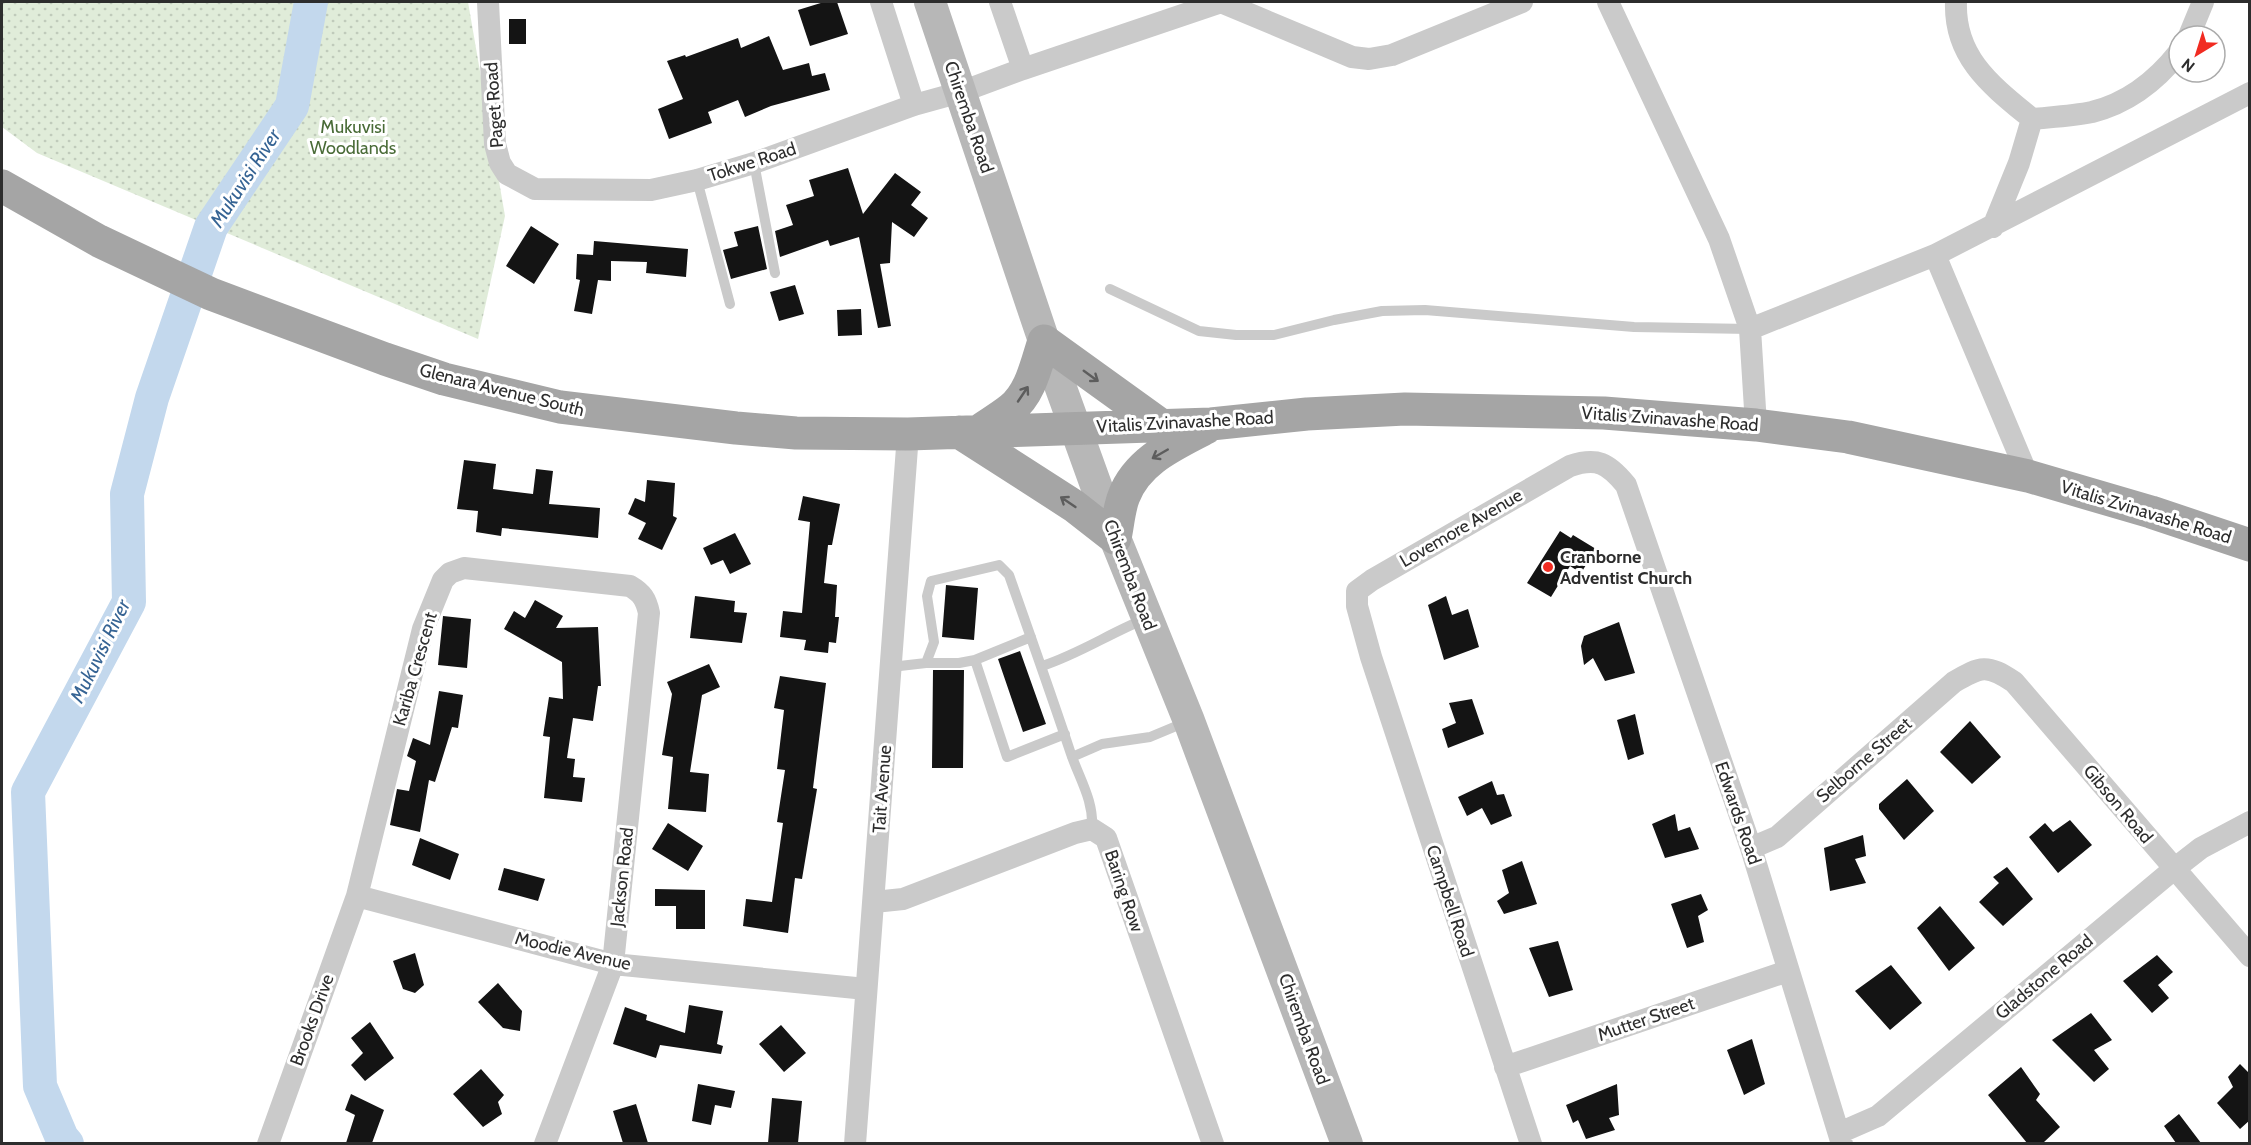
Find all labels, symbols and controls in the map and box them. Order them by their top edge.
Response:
north arrow [2167,24,2227,84]
text: N [2178,54,2198,76]
street label: Chiremba Road [940,58,998,176]
street label: Paget Road [480,61,508,149]
park label: Mukuvisi Woodlands [310,116,396,159]
water label: Mukuvisi River [204,124,286,232]
street label: Tokwe Road [705,137,799,187]
street label: Glenara Avenue South [417,359,587,421]
one-way arrow [1082,369,1098,382]
one-way arrow [1016,386,1029,403]
street label: Vitalis Zvinavashe Road [1581,402,1759,436]
street label: Vitalis Zvinavashe Road [1096,406,1274,438]
one-way arrow [1152,448,1169,460]
street label: Vitalis Zvinavashe Road [2058,476,2234,548]
street label: Lovemore Avenue [1396,484,1526,572]
one-way arrow [1060,496,1077,509]
street label: Chiremba Road [1099,517,1161,633]
place label: Cranborne Adventist Church [1560,546,1692,589]
marker: Cranborne Adventist Church [1541,560,1555,574]
water label: Mukuvisi River [64,595,136,707]
street label: Kariba Crescent [388,610,442,728]
street label: Selborne Street [1812,713,1916,807]
street label: Tait Avenue [868,744,896,834]
street label: Edwards Road [1710,759,1766,867]
street label: Gibson Road [2079,760,2157,848]
street label: Jackson Road [606,826,638,929]
street label: Campbell Road [1422,842,1478,960]
street label: Baring Row [1100,847,1148,935]
street label: Moodie Avenue [513,927,633,975]
street label: Gladstone Road [1991,930,2097,1024]
street label: Chiremba Road [1274,970,1334,1088]
street label: Brooks Drive [285,971,339,1069]
street label: Mutter Street [1595,992,1697,1046]

